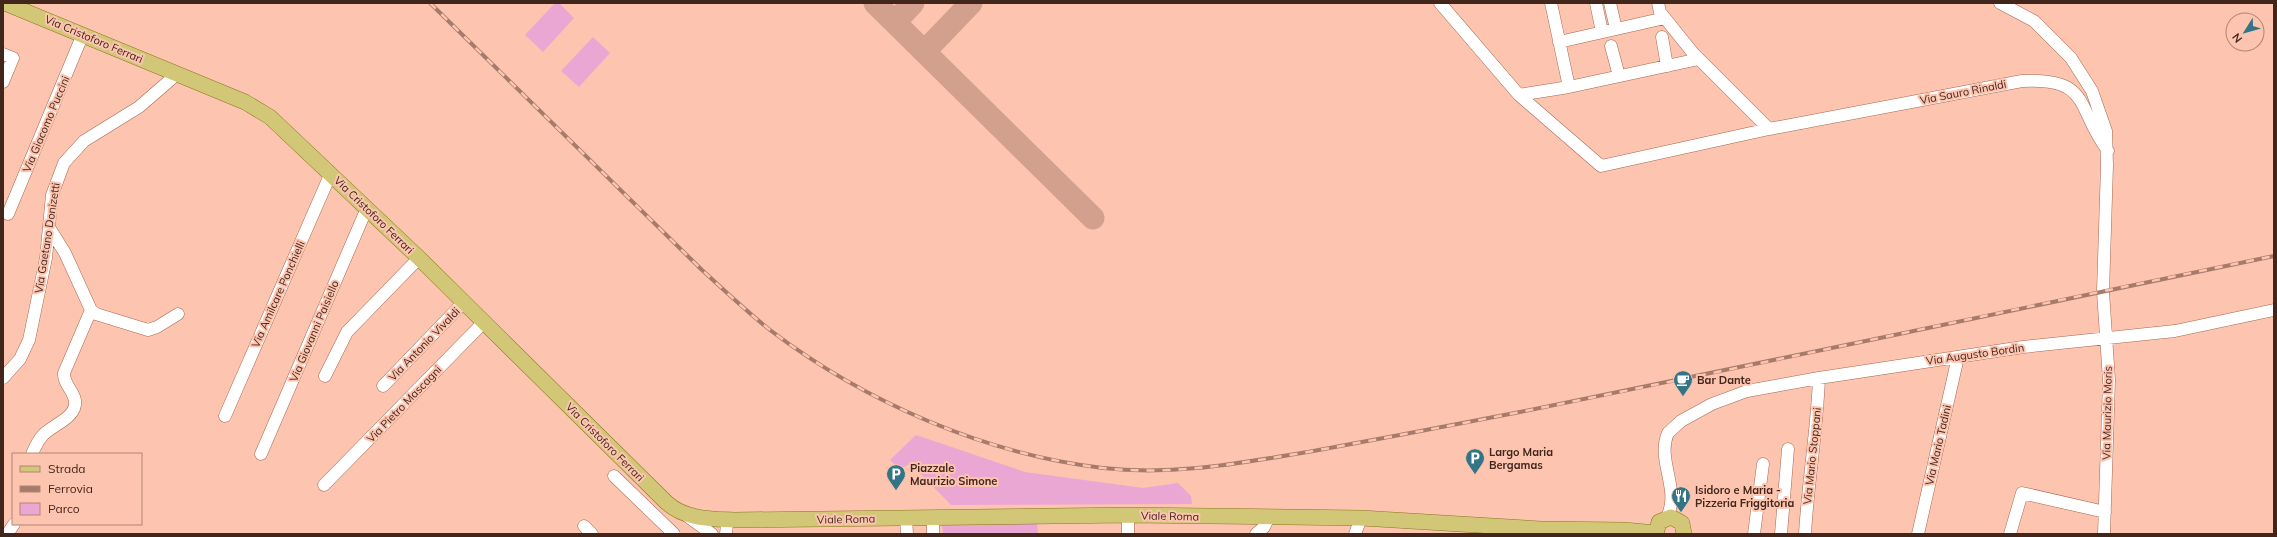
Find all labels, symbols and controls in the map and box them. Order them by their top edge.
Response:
street label: Via Cristoforo Ferrari [43,12,145,66]
north arrow [2225,12,2265,52]
text: N [2229,30,2245,46]
street label: Via Giacomo Puccini [19,74,73,174]
street label: Via Sauro Rinaldi [1919,77,2007,107]
street label: Via Cristoforo Ferrari [331,173,417,257]
street label: Via Gaetano Donizetti [31,182,63,294]
street label: Via Amilcare Ponchielli [248,238,308,350]
street label: Via Giovanni Paisiello [286,278,342,384]
street label: Via Antonio Vivaldi [385,304,463,384]
street label: Via Augusto Bordin [1925,340,2025,368]
street label: Via Pietro Mascagni [364,363,444,445]
street label: Via Maurizio Moris [2099,366,2115,460]
cafe icon: Bar Dante [1672,369,1694,397]
place label: Bar Dante [1697,373,1751,387]
street label: Via Cristoforo Ferrari [563,400,647,484]
street label: Via Mario Tadini [1922,403,1954,487]
street label: Via Mario Stoppani [1800,407,1824,505]
place label: Largo Maria Bergamas [1489,445,1553,472]
parking icon: Largo Maria Bergamas [1464,447,1486,475]
legend [12,453,142,525]
text: Strada [48,461,86,476]
place label: Piazzale Maurizio Simone [910,461,997,488]
parking icon: Piazzale Maurizio Simone [885,463,907,491]
text: Ferrovia [48,481,93,496]
place label: Isidoro e Maria - Pizzeria Friggitoria [1695,483,1794,510]
restaurant icon: Isidoro e Maria - Pizzeria Friggitoria [1670,485,1692,513]
text: Parco [48,501,80,516]
street label: Viale Roma [1141,508,1199,524]
street label: Viale Roma [817,511,875,527]

